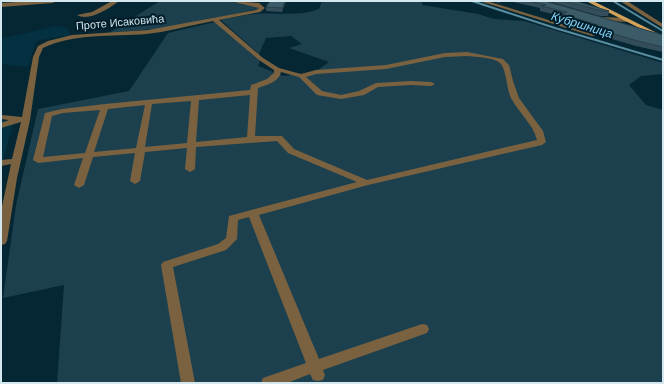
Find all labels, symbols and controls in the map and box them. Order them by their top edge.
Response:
water label: Кубршница [549,8,615,42]
street label: Проте Исаковића [75,11,166,33]

